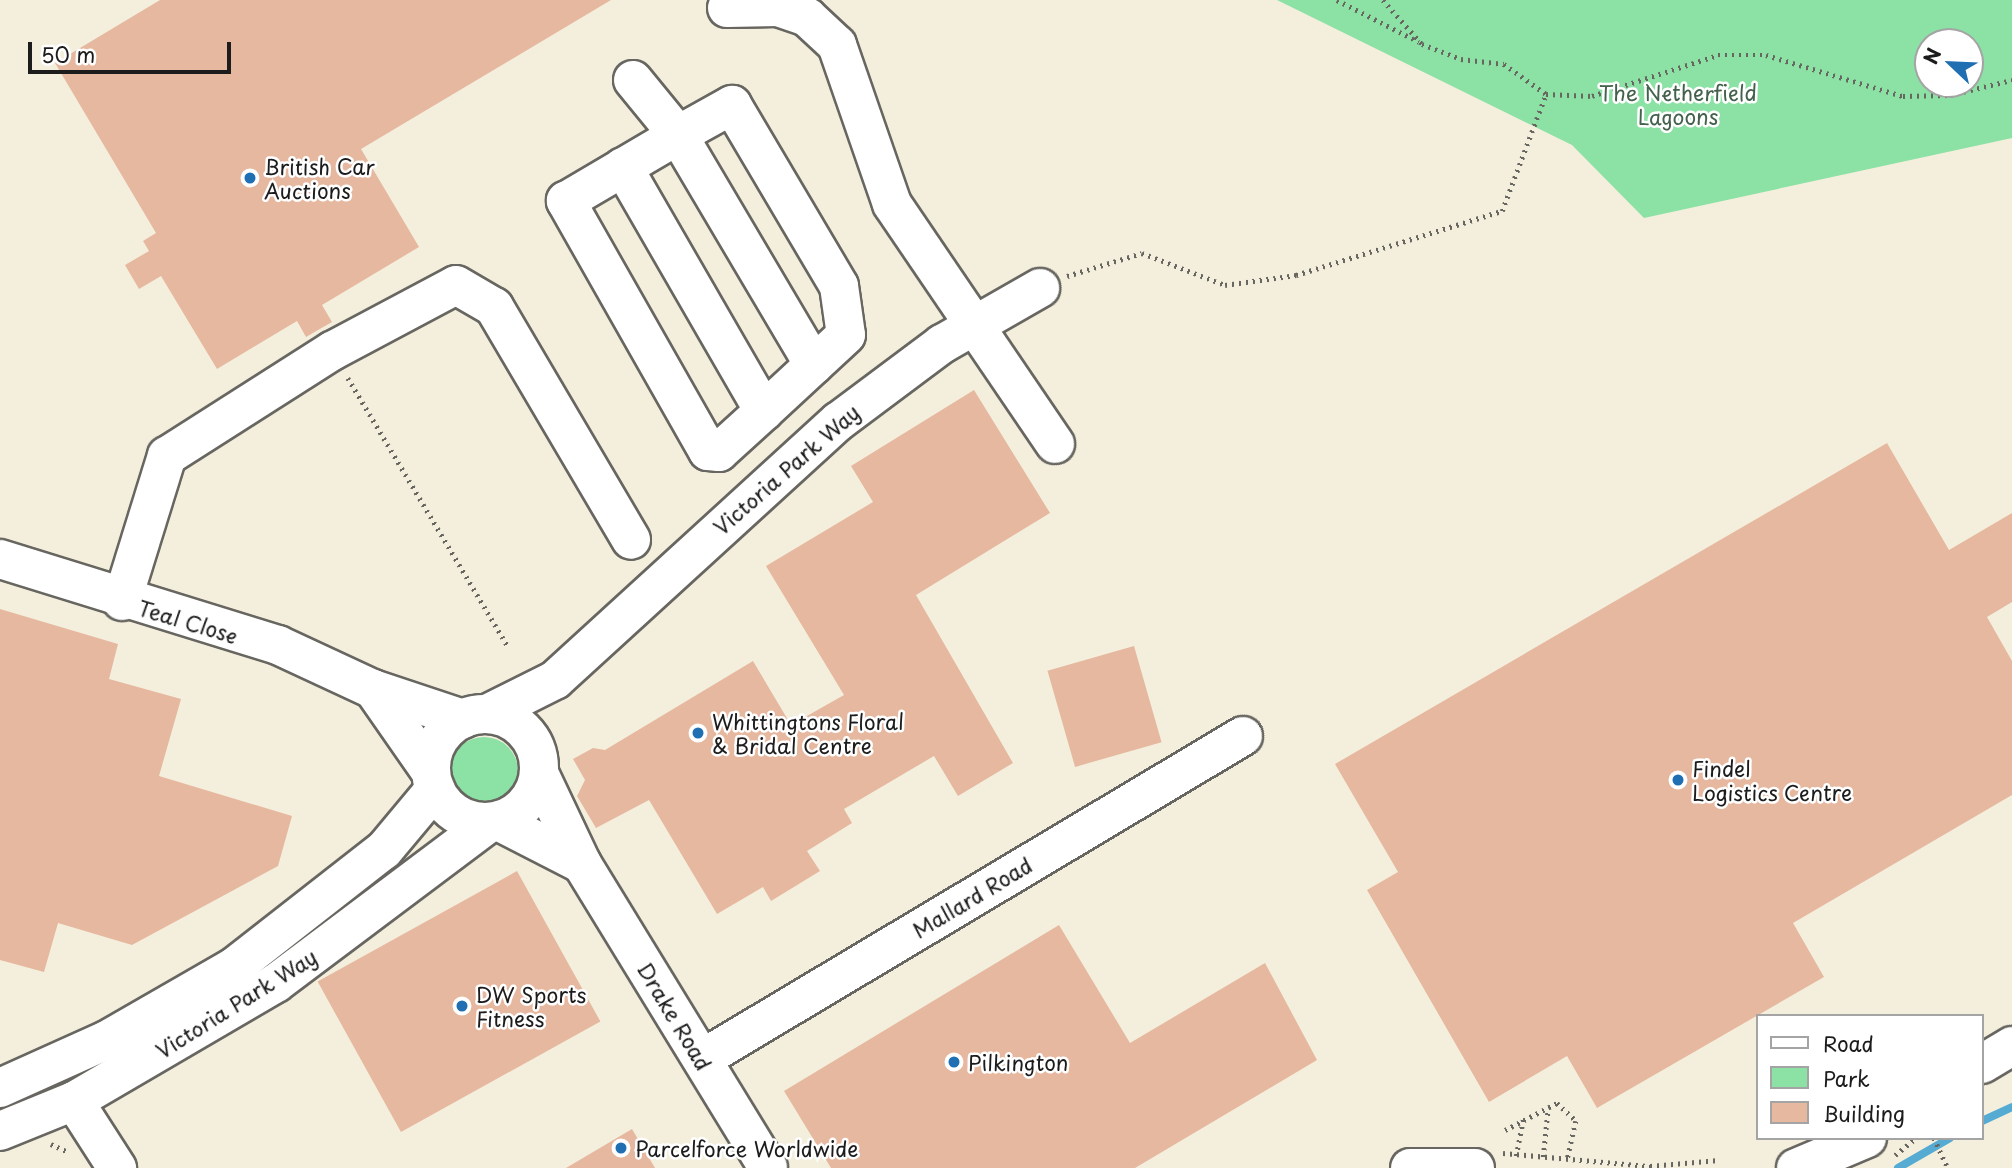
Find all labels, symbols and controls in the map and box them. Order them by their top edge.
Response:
scale bar [32,28,234,72]
north arrow [1914,28,1984,98]
text: 50 m [41,38,95,70]
text: N [1916,43,1947,68]
park label: The Netherfield Lagoons [1599,79,1757,129]
place label: British Car Auctions [264,153,375,203]
marker: British Car Auctions [242,170,258,186]
street label: Victoria Park Way [708,399,864,539]
street label: Teal Close [135,594,241,648]
place label: Whittingtons Floral & Bridal Centre [712,708,904,758]
marker: Whittingtons Floral & Bridal Centre [690,725,706,741]
place label: Findel Logistics Centre [1692,755,1854,805]
marker: Findel Logistics Centre [1670,772,1686,788]
street label: Mallard Road [907,851,1037,943]
street label: Victoria Park Way [151,943,321,1063]
street label: Drake Road [633,957,717,1075]
place label: DW Sports Fitness [476,981,586,1031]
marker: DW Sports Fitness [454,998,470,1014]
legend [1756,1014,1984,1140]
text: Road [1823,1027,1874,1059]
place label: Pilkington [968,1049,1068,1075]
marker: Pilkington [946,1054,962,1070]
text: Park [1823,1062,1870,1094]
text: Building [1823,1097,1905,1129]
place label: Parcelforce Worldwide [635,1135,859,1161]
marker: Parcelforce Worldwide [613,1140,629,1156]

